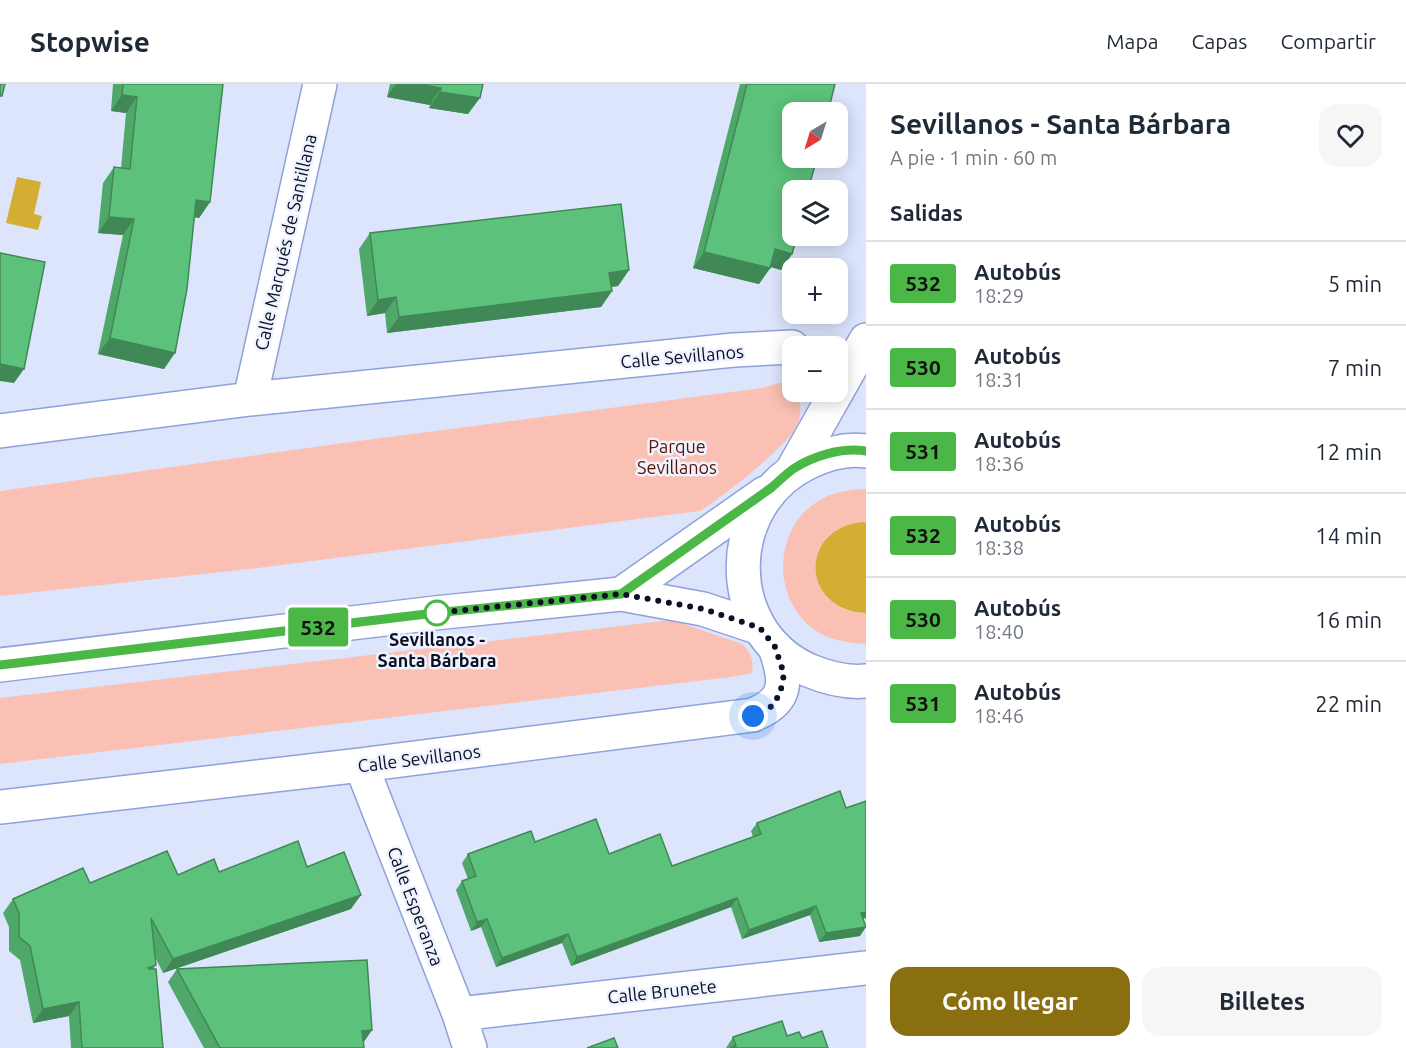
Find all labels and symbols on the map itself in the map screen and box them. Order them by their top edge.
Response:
north arrow [782,102,848,168]
street label: Calle Marqués de Santillana [250,132,320,352]
street label: Calle Sevillanos [620,341,745,371]
park label: Parque Sevillanos [637,436,717,477]
marker: Sevillanos - Santa Bárbara [424,600,450,626]
line badge: 532 [284,608,352,646]
place label: Sevillanos - Santa Bárbara [378,629,496,670]
your location [738,701,768,731]
street label: Calle Sevillanos [356,741,482,775]
street label: Calle Esperanza [384,844,448,968]
street label: Calle Brunete [606,975,718,1007]

